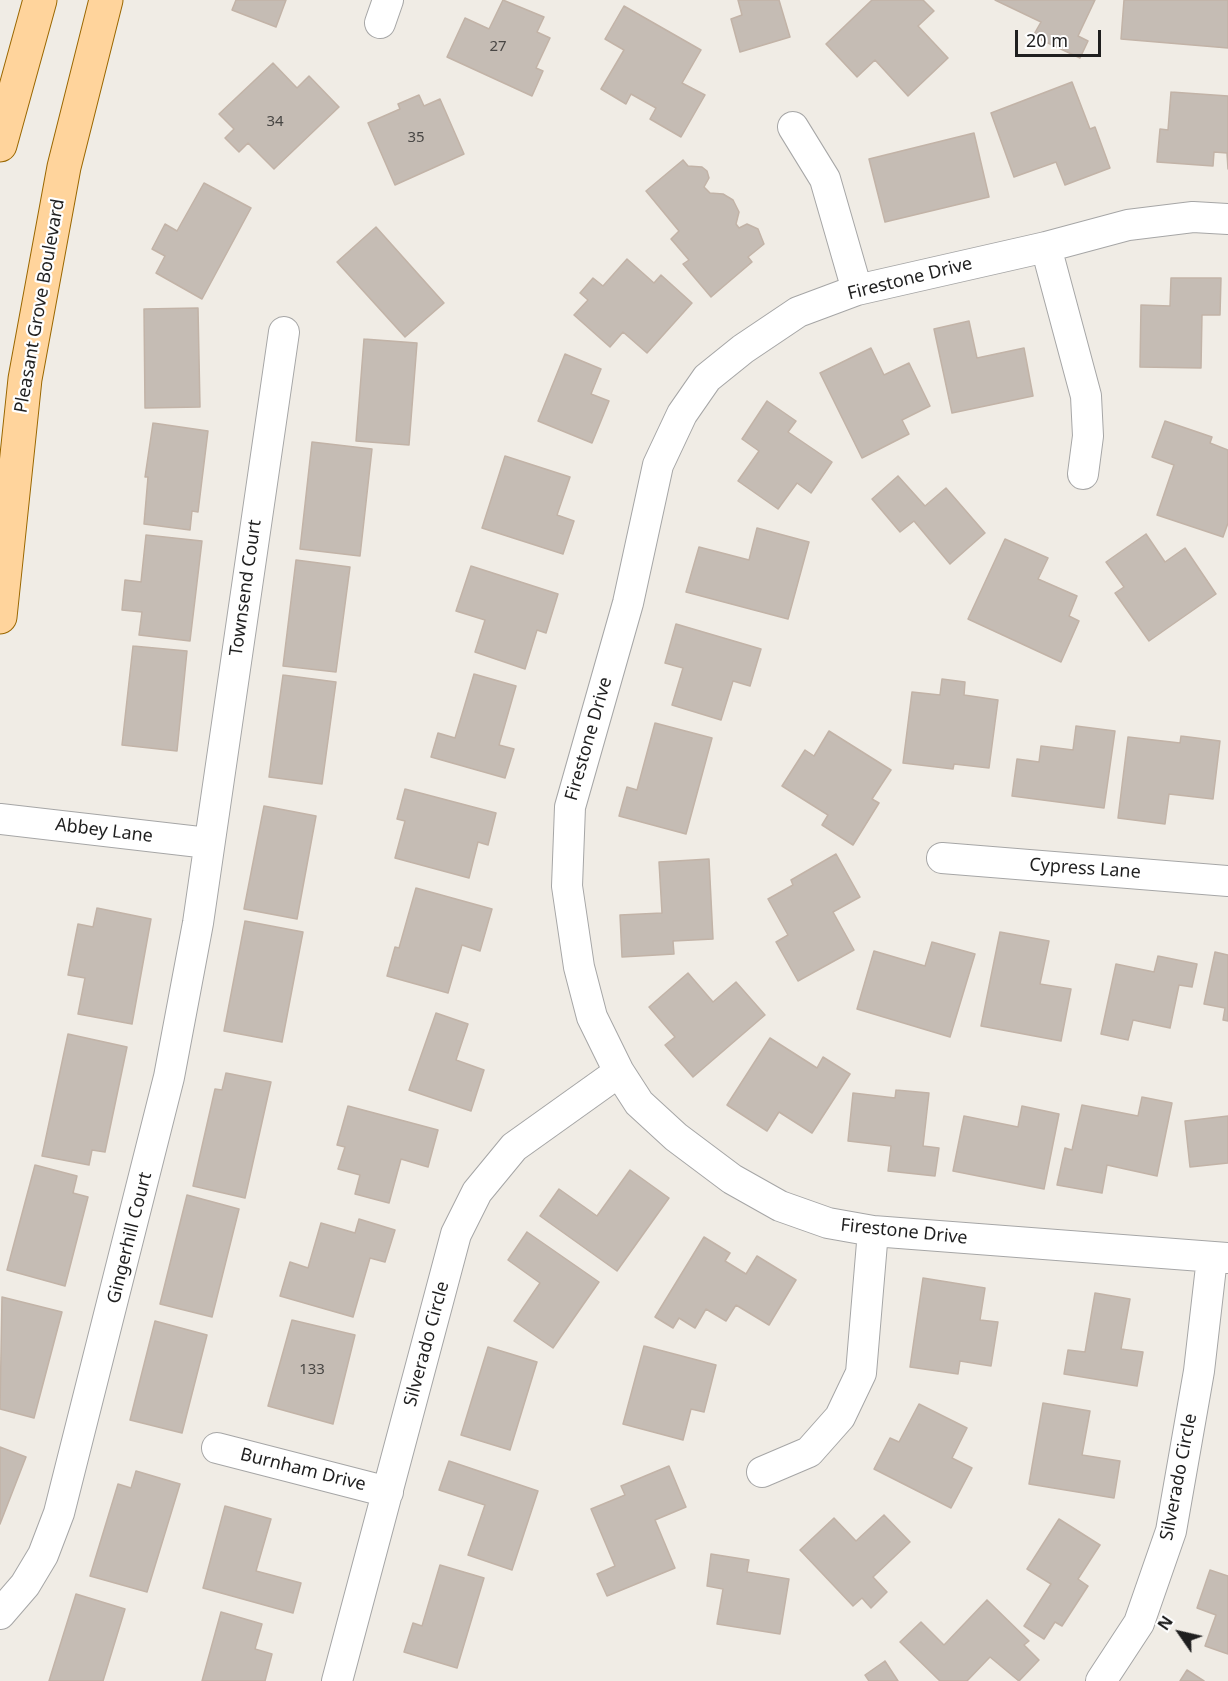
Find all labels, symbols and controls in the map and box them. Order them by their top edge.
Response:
scale bar [1018,18,1104,56]
text: 20 m [1026,28,1068,52]
house number: 27 [489,38,507,56]
house number: 34 [266,113,284,131]
house number: 35 [407,129,425,147]
street label: Pleasant Grove Boulevard [11,197,69,415]
street label: Firestone Drive [845,253,975,305]
street label: Townsend Court [226,518,266,658]
street label: Firestone Drive [561,675,617,803]
street label: Abbey Lane [54,814,154,848]
street label: Cypress Lane [1029,854,1141,884]
street label: Gingerhill Court [103,1170,157,1306]
street label: Firestone Drive [839,1215,969,1249]
street label: Silverado Circle [400,1279,454,1409]
house number: 133 [299,1361,325,1379]
street label: Silverado Circle [1156,1412,1202,1542]
street label: Burnham Drive [238,1444,368,1496]
north arrow [1150,1603,1210,1663]
text: N [1152,1611,1178,1634]

